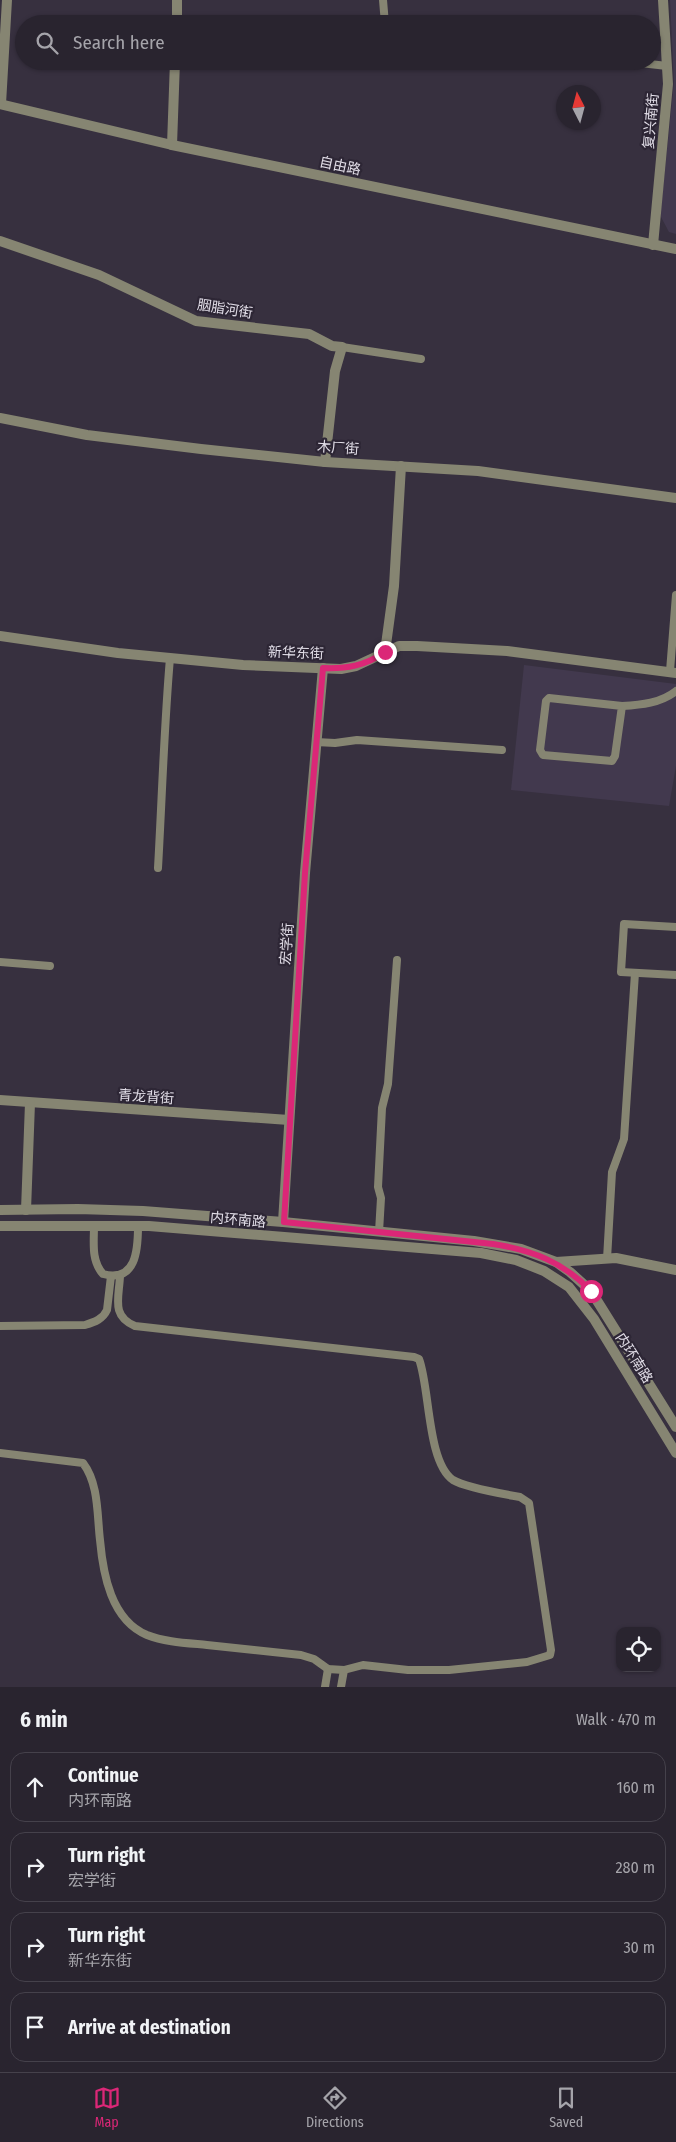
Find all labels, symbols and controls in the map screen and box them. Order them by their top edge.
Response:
search box [15,15,661,70]
icon: search [33,29,61,57]
text: Search here [73,31,165,54]
north arrow [556,85,601,130]
street label: 复兴南街 [640,92,662,150]
street label: 自由路 [318,153,362,179]
street label: 胭脂河街 [196,296,254,322]
street label: 木厂街 [316,438,360,458]
route end [374,641,397,664]
street label: 新华东街 [268,644,324,662]
street label: 宏学街 [277,922,297,966]
street label: 青龙背街 [117,1087,175,1107]
street label: 内环南路 [209,1209,267,1231]
route start [580,1280,603,1303]
street label: 内环南路 [612,1330,656,1386]
map controls [616,1627,661,1672]
button: locate [616,1627,661,1672]
text: 6 min [20,1707,68,1733]
text: Walk · 470 m [576,1710,656,1729]
text: Continue [68,1764,139,1787]
icon: ahead [21,1773,49,1801]
text: 160 m [616,1778,655,1797]
text: 内环南路 [68,1791,132,1810]
text: Turn right [68,1844,145,1867]
icon: right [21,1853,49,1881]
text: 280 m [616,1858,655,1877]
text: 宏学街 [68,1871,116,1890]
text: Turn right [68,1924,145,1947]
icon: right [21,1933,49,1961]
text: 30 m [623,1938,655,1957]
text: 新华东街 [68,1951,132,1970]
icon: arrive [21,2013,49,2041]
text: Arrive at destination [68,2016,231,2039]
tab: Map [93,2084,121,2131]
tab: Directions [306,2084,364,2131]
tab: Saved [549,2084,583,2131]

